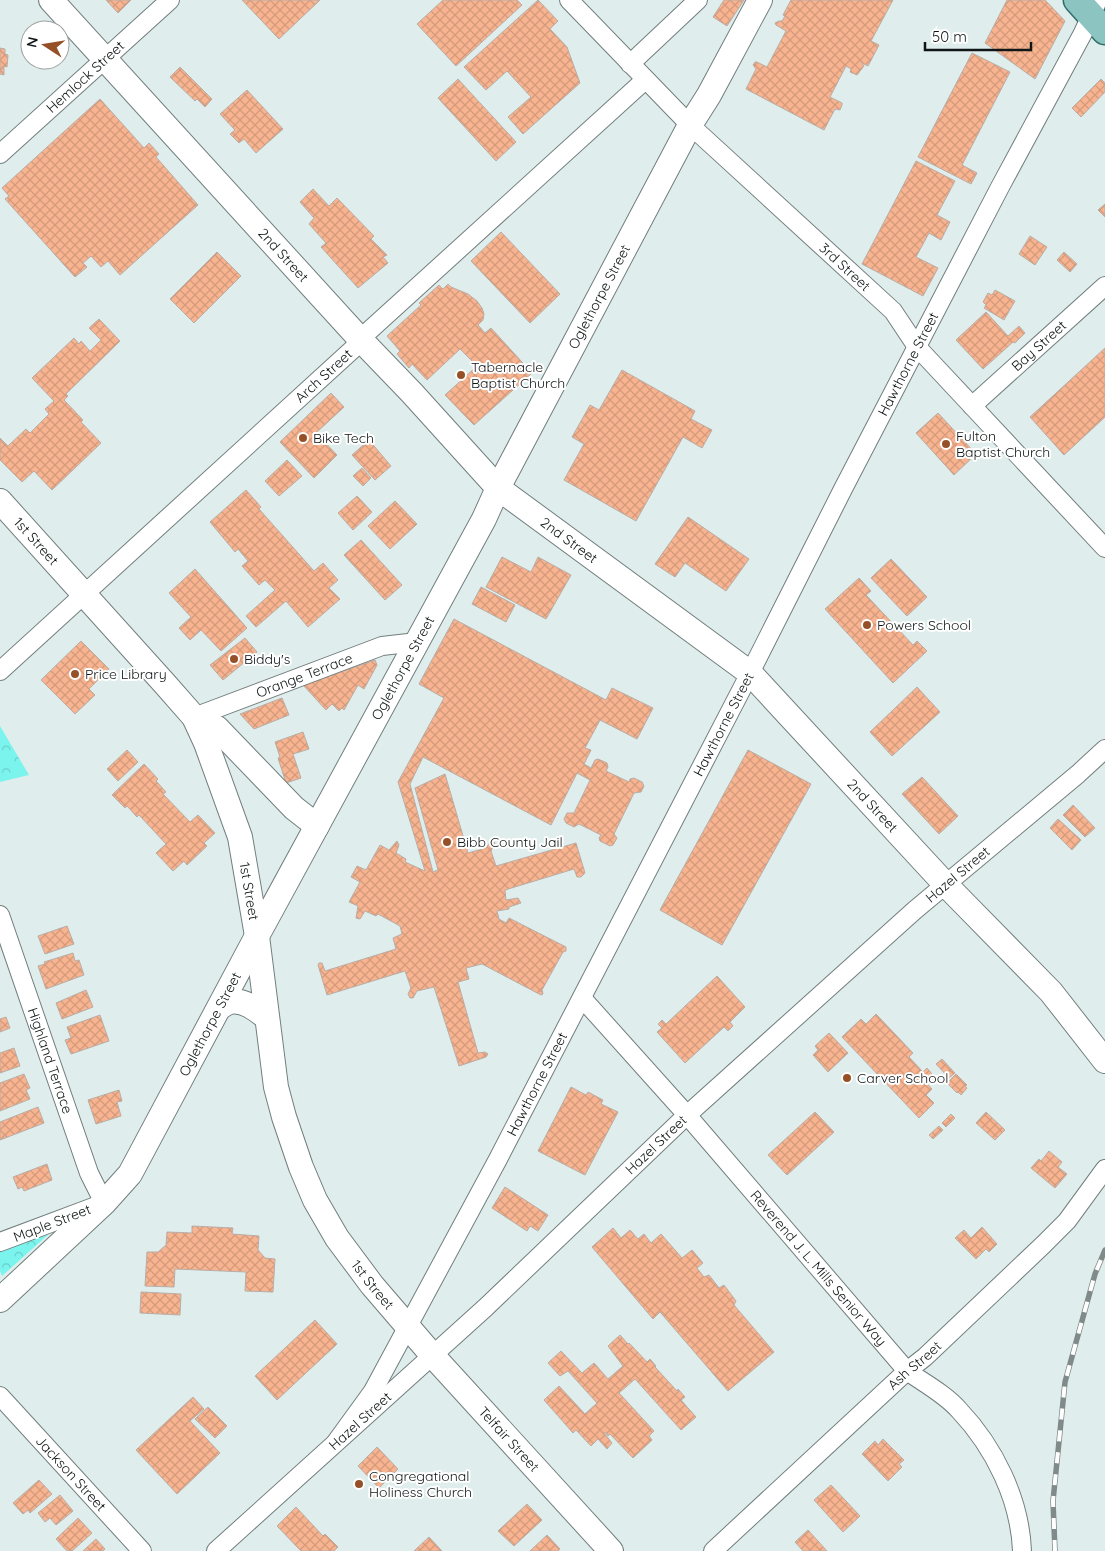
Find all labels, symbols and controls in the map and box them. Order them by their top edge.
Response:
north arrow [20,20,70,70]
scale bar [925,20,1031,52]
text: 50 m [932,27,967,46]
text: N [22,35,42,49]
street label: Hemlock Street [42,37,128,117]
street label: 2nd Street [254,224,313,286]
street label: 3rd Street [816,239,874,295]
street label: Oglethorpe Street [564,241,634,352]
street label: Hawthorne Street [874,309,942,419]
street label: Bay Street [1008,316,1070,375]
street label: Arch Street [291,345,356,407]
place label: Tabernacle Baptist Church [471,358,565,392]
marker: Tabernacle Baptist Church [455,369,467,381]
place label: Fulton Baptist Church [956,427,1050,461]
place label: Bike Tech [313,429,374,447]
marker: Bike Tech [297,432,309,444]
marker: Fulton Baptist Church [940,438,952,450]
street label: 1st Street [10,513,63,569]
street label: 2nd Street [537,513,601,567]
street label: Oglethorpe Street [367,613,439,723]
place label: Powers School [877,616,971,634]
marker: Powers School [861,619,873,631]
street label: Orange Terrace [254,649,355,702]
place label: Biddy's [244,650,290,668]
marker: Biddy's [228,653,240,665]
place label: Price Library [85,665,167,683]
marker: Price Library [69,668,81,680]
street label: Hawthorne Street [689,669,758,779]
street label: 2nd Street [843,775,902,836]
place label: Bibb County Jail [457,833,563,851]
marker: Bibb County Jail [441,836,453,848]
street label: Hazel Street [922,842,994,906]
street label: 1st Street [235,861,263,922]
street label: Oglethorpe Street [175,969,245,1079]
street label: Highland Terrace [24,1005,77,1116]
street label: Hawthorne Street [503,1029,571,1139]
place label: Carver School [857,1069,948,1087]
marker: Carver School [841,1072,853,1084]
street label: Hazel Street [621,1111,691,1178]
street label: Reverend J. L. Mills Senior Way [747,1186,891,1350]
street label: Maple Street [11,1200,94,1246]
street label: 1st Street [347,1256,398,1313]
street label: Ash Street [884,1337,945,1394]
street label: Hazel Street [325,1388,395,1454]
street label: Telfair Street [475,1403,543,1476]
street label: Jackson Street [32,1432,110,1515]
place label: Congregational Holiness Church [369,1467,472,1501]
marker: Congregational Holiness Church [353,1478,365,1490]

